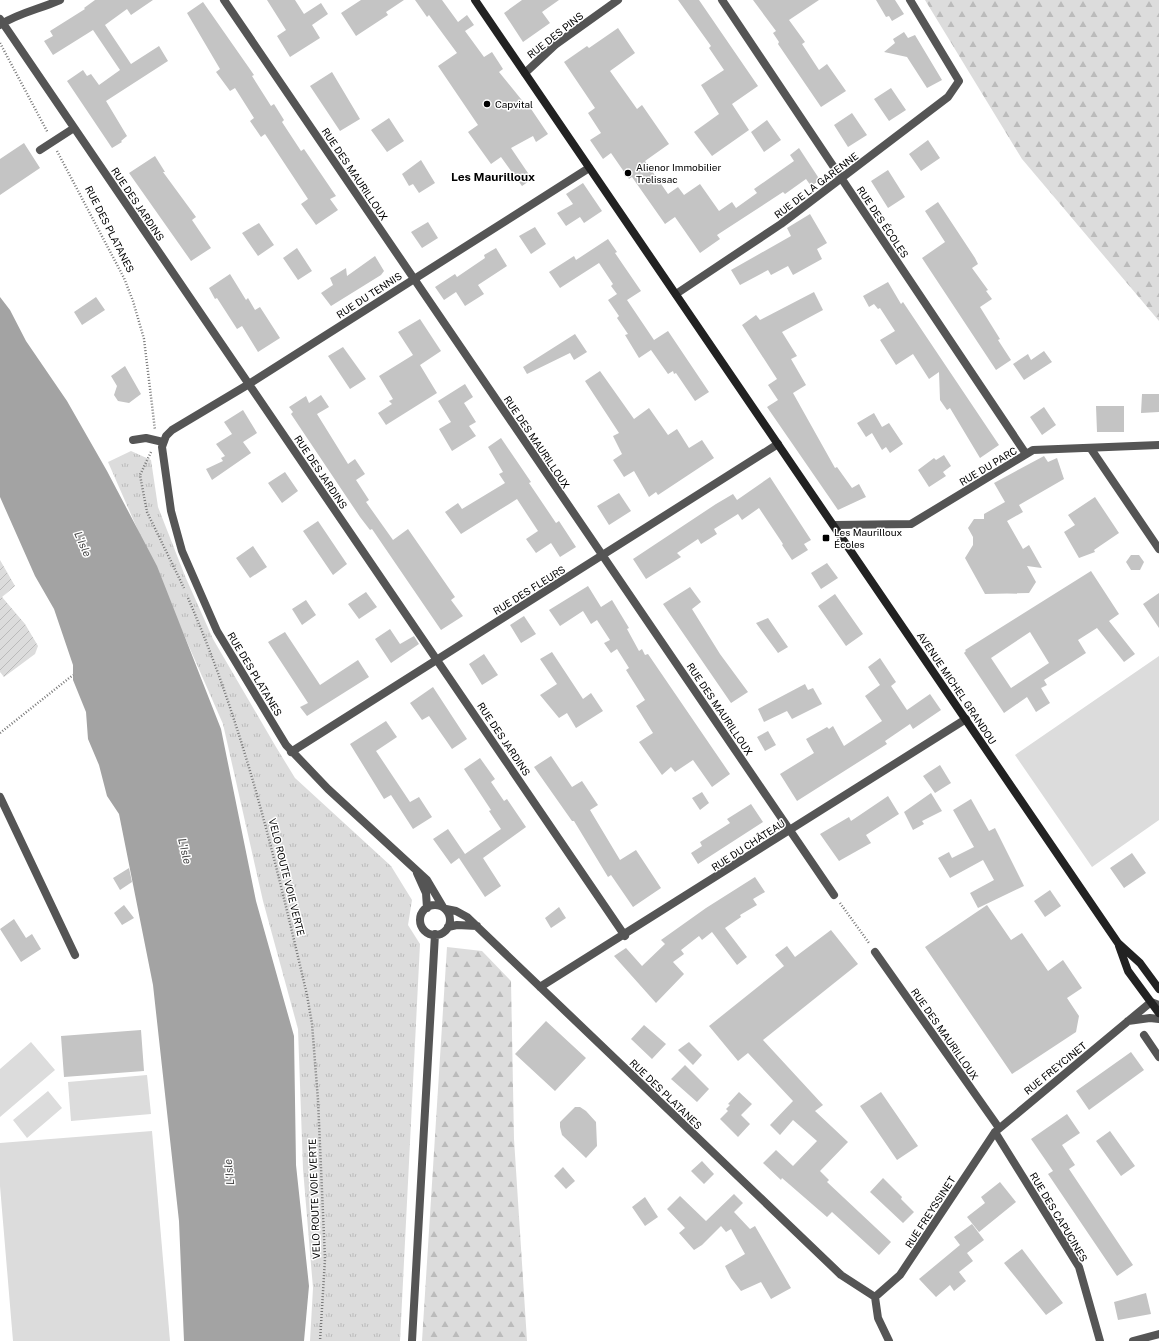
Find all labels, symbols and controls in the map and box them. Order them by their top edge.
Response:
street label: RUE DES PINS [525,9,586,61]
place label: Capvital [495,98,533,110]
marker: Capvital [482,99,492,109]
street label: RUE DES MAURILLOUX [320,125,391,223]
street label: RUE DE LA GARENNE [772,150,860,220]
place label: Alienor Immobilier Trelissac [636,161,721,185]
street label: RUE DES JARDINS [109,165,167,243]
marker: Alienor Immobilier Trelissac [623,168,633,178]
district label: Les Maurilloux [451,170,535,184]
street label: RUE DES PLATANES [83,184,137,275]
street label: RUE DES ÉCOLES [855,184,912,260]
street label: RUE DU TENNIS [334,269,404,321]
street label: RUE DES MAURILLOUX [502,393,573,491]
street label: RUE DES JARDINS [292,433,350,511]
street label: RUE DU PARC [957,444,1019,488]
place label: Les Maurilloux Écoles [834,526,902,550]
water label: L'Isle [72,530,94,558]
marker: Les Maurilloux Écoles [821,533,831,543]
street label: RUE DES FLEURS [491,563,568,617]
street label: RUE DES PLATANES [225,630,285,718]
street label: AVENUE MICHEL GRANDOU [915,630,999,746]
street label: RUE DES MAURILLOUX [685,660,756,758]
street label: RUE DES JARDINS [475,700,533,778]
street label: VELO ROUTE VOIE VERTE [267,817,307,937]
street label: RUE DU CHÂTEAU [709,817,787,873]
water label: L'Isle [176,837,194,865]
street label: RUE DES MAURILLOUX [909,986,981,1082]
street label: RUE FREYCINET [1021,1039,1089,1097]
street label: RUE DES PLATANES [627,1056,705,1132]
street label: VELO ROUTE VOIE VERTE [306,1139,322,1259]
water label: L'Isle [222,1158,236,1186]
street label: RUE DES CAPUCINES [1028,1170,1091,1264]
street label: RUE FREYSSINET [902,1174,958,1250]

